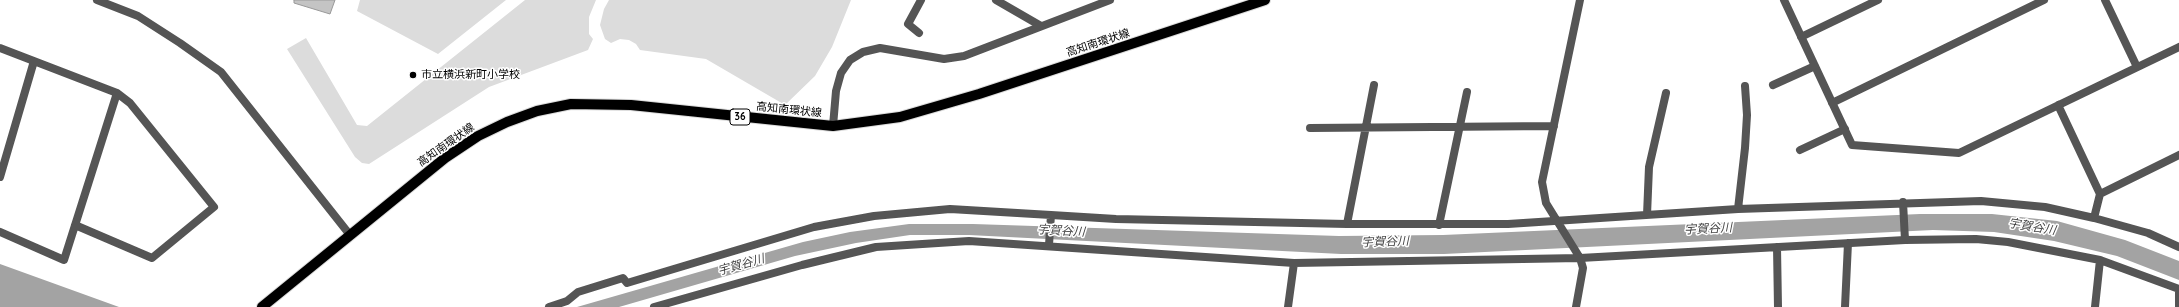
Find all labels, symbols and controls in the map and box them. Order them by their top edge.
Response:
street label: 高知南環状線 [1065,27,1131,59]
place label: 市立横浜新町小学校 [421,68,520,82]
marker: 市立横浜新町小学校 [408,70,418,80]
street label: 高知南環状線 [755,100,823,120]
road number: 36 [730,109,750,125]
street label: 高知南環状線 [415,121,477,169]
water label: 宇賀谷川 [2007,216,2057,238]
water label: 宇賀谷川 [1684,221,1732,237]
water label: 宇賀谷川 [1037,223,1085,239]
water label: 宇賀谷川 [1361,234,1409,250]
water label: 宇賀谷川 [716,251,766,279]

